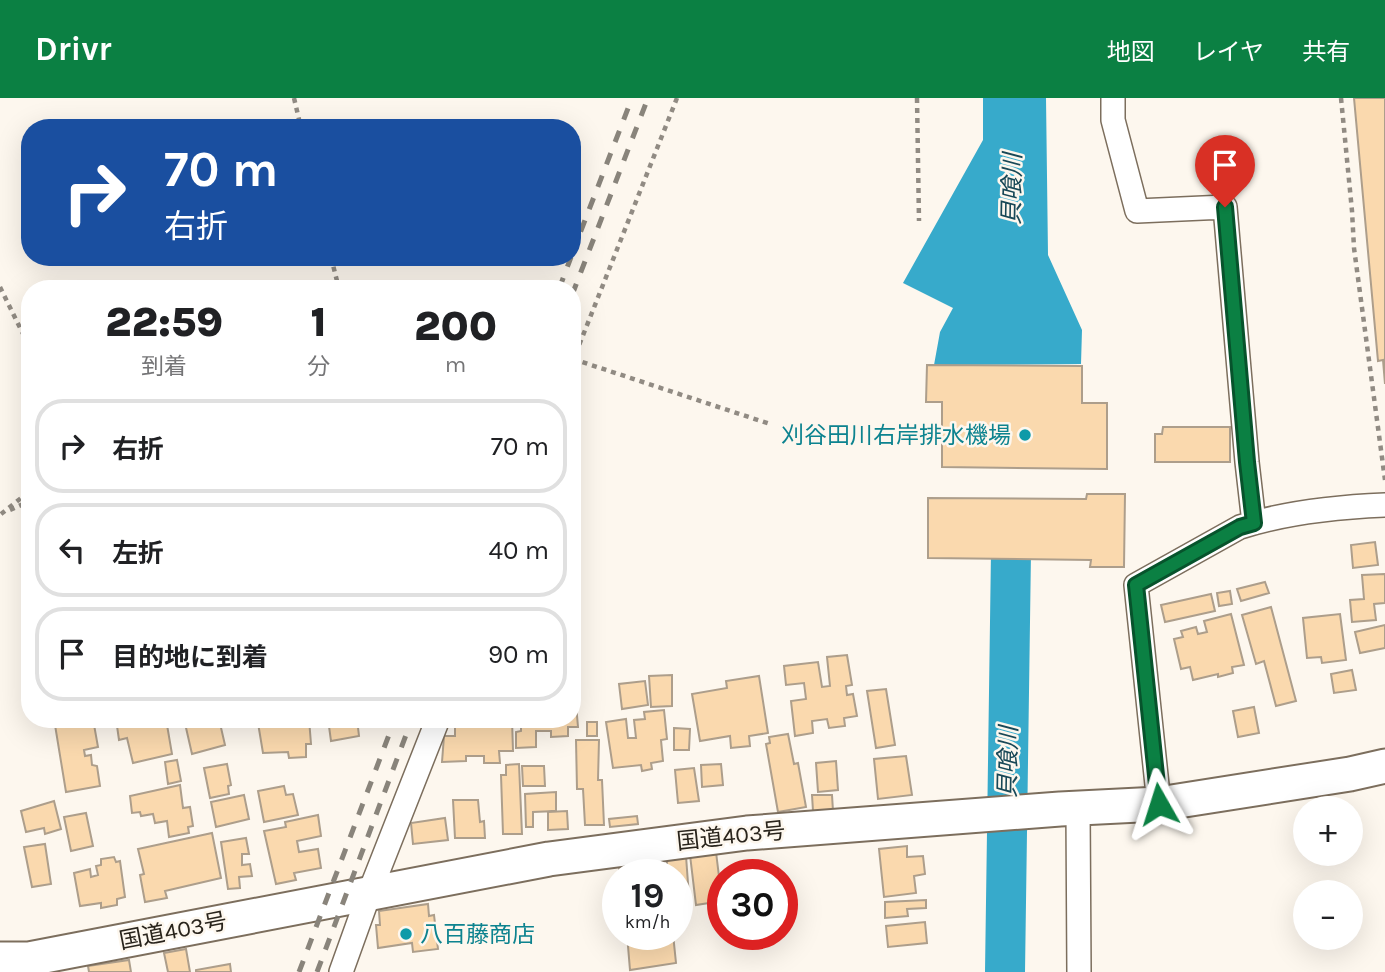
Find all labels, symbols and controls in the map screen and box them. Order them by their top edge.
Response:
text: Drivr [35,30,112,68]
text: 地図 [1107,38,1155,66]
text: レイヤ [1193,38,1264,66]
text: 共有 [1302,38,1350,66]
pin [1195,135,1255,207]
text: 70 m [164,141,278,198]
icon: arrive [1206,146,1244,184]
icon: right [49,147,140,238]
water label: 貝喰川 [997,150,1027,225]
text: 右折 [164,208,228,245]
text: 22:59 [105,297,223,347]
text: 1 [311,297,327,347]
text: 200 [414,301,497,351]
text: m [445,351,466,378]
text: 到着 [141,353,187,380]
text: 分 [307,353,330,380]
place label: 刈谷田川右岸排水機場 [781,422,1011,449]
icon: right [53,427,91,465]
marker: 刈谷田川右岸排水機場 [1017,427,1033,443]
text: 70 m [491,431,549,462]
text: 右折 [112,434,164,465]
icon: left [53,531,91,569]
text: 40 m [489,535,549,566]
text: 左折 [112,538,164,569]
icon: arrive [53,635,91,673]
text: 90 m [488,639,549,670]
text: 目的地に到着 [112,642,268,673]
water label: 貝喰川 [993,723,1023,798]
position arrow [1122,767,1196,841]
map controls [1293,796,1363,950]
button: + [1293,796,1363,866]
street label: 国道403号 [675,817,787,855]
speed limit sign: 30 [707,859,798,950]
text: 19 [631,875,664,916]
button: − [1293,880,1363,950]
street label: 国道403号 [117,907,229,955]
text: km/h [625,911,670,933]
place label: 八百藤商店 [420,921,535,948]
marker: 八百藤商店 [398,926,414,942]

